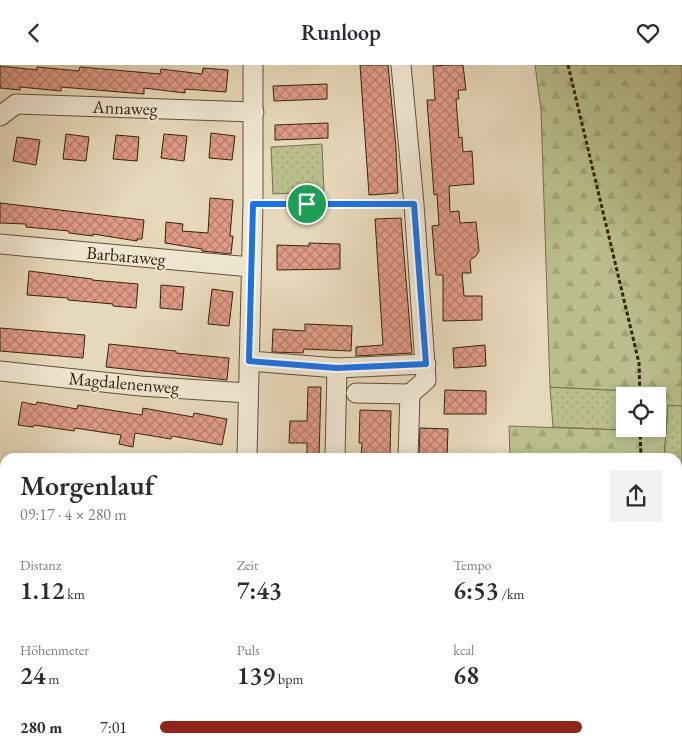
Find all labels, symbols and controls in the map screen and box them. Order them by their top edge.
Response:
text: Runloop [301,18,381,47]
icon: back [20,19,48,47]
icon: heart [634,19,662,47]
street label: Annaweg [91,95,158,120]
pin [286,183,328,225]
icon: arrive [293,190,321,218]
street label: Barbaraweg [85,241,167,270]
street label: Magdalenenweg [68,366,180,399]
map controls [616,387,666,437]
button: locate [616,387,666,437]
text: Morgenlauf [20,467,154,503]
button: share [610,470,662,522]
text: 09:17 · 4 × 280 m [20,504,127,525]
text: Distanz [20,556,61,574]
text: Zeit [237,556,258,574]
text: Tempo [453,556,492,574]
text: 1.12 [20,574,65,606]
text: 7:43 [237,574,282,606]
text: 6:53 [453,574,499,606]
text: km [65,585,85,603]
text: /km [499,585,524,603]
text: Höhenmeter [20,641,89,659]
text: Puls [237,641,260,659]
text: kcal [453,641,474,659]
text: 24 [20,659,46,691]
text: 139 [237,659,275,691]
text: 68 [453,659,479,691]
text: m [46,670,59,688]
text: bpm [275,670,303,688]
text: 280 m [20,717,62,738]
text: 7:01 [100,717,127,738]

